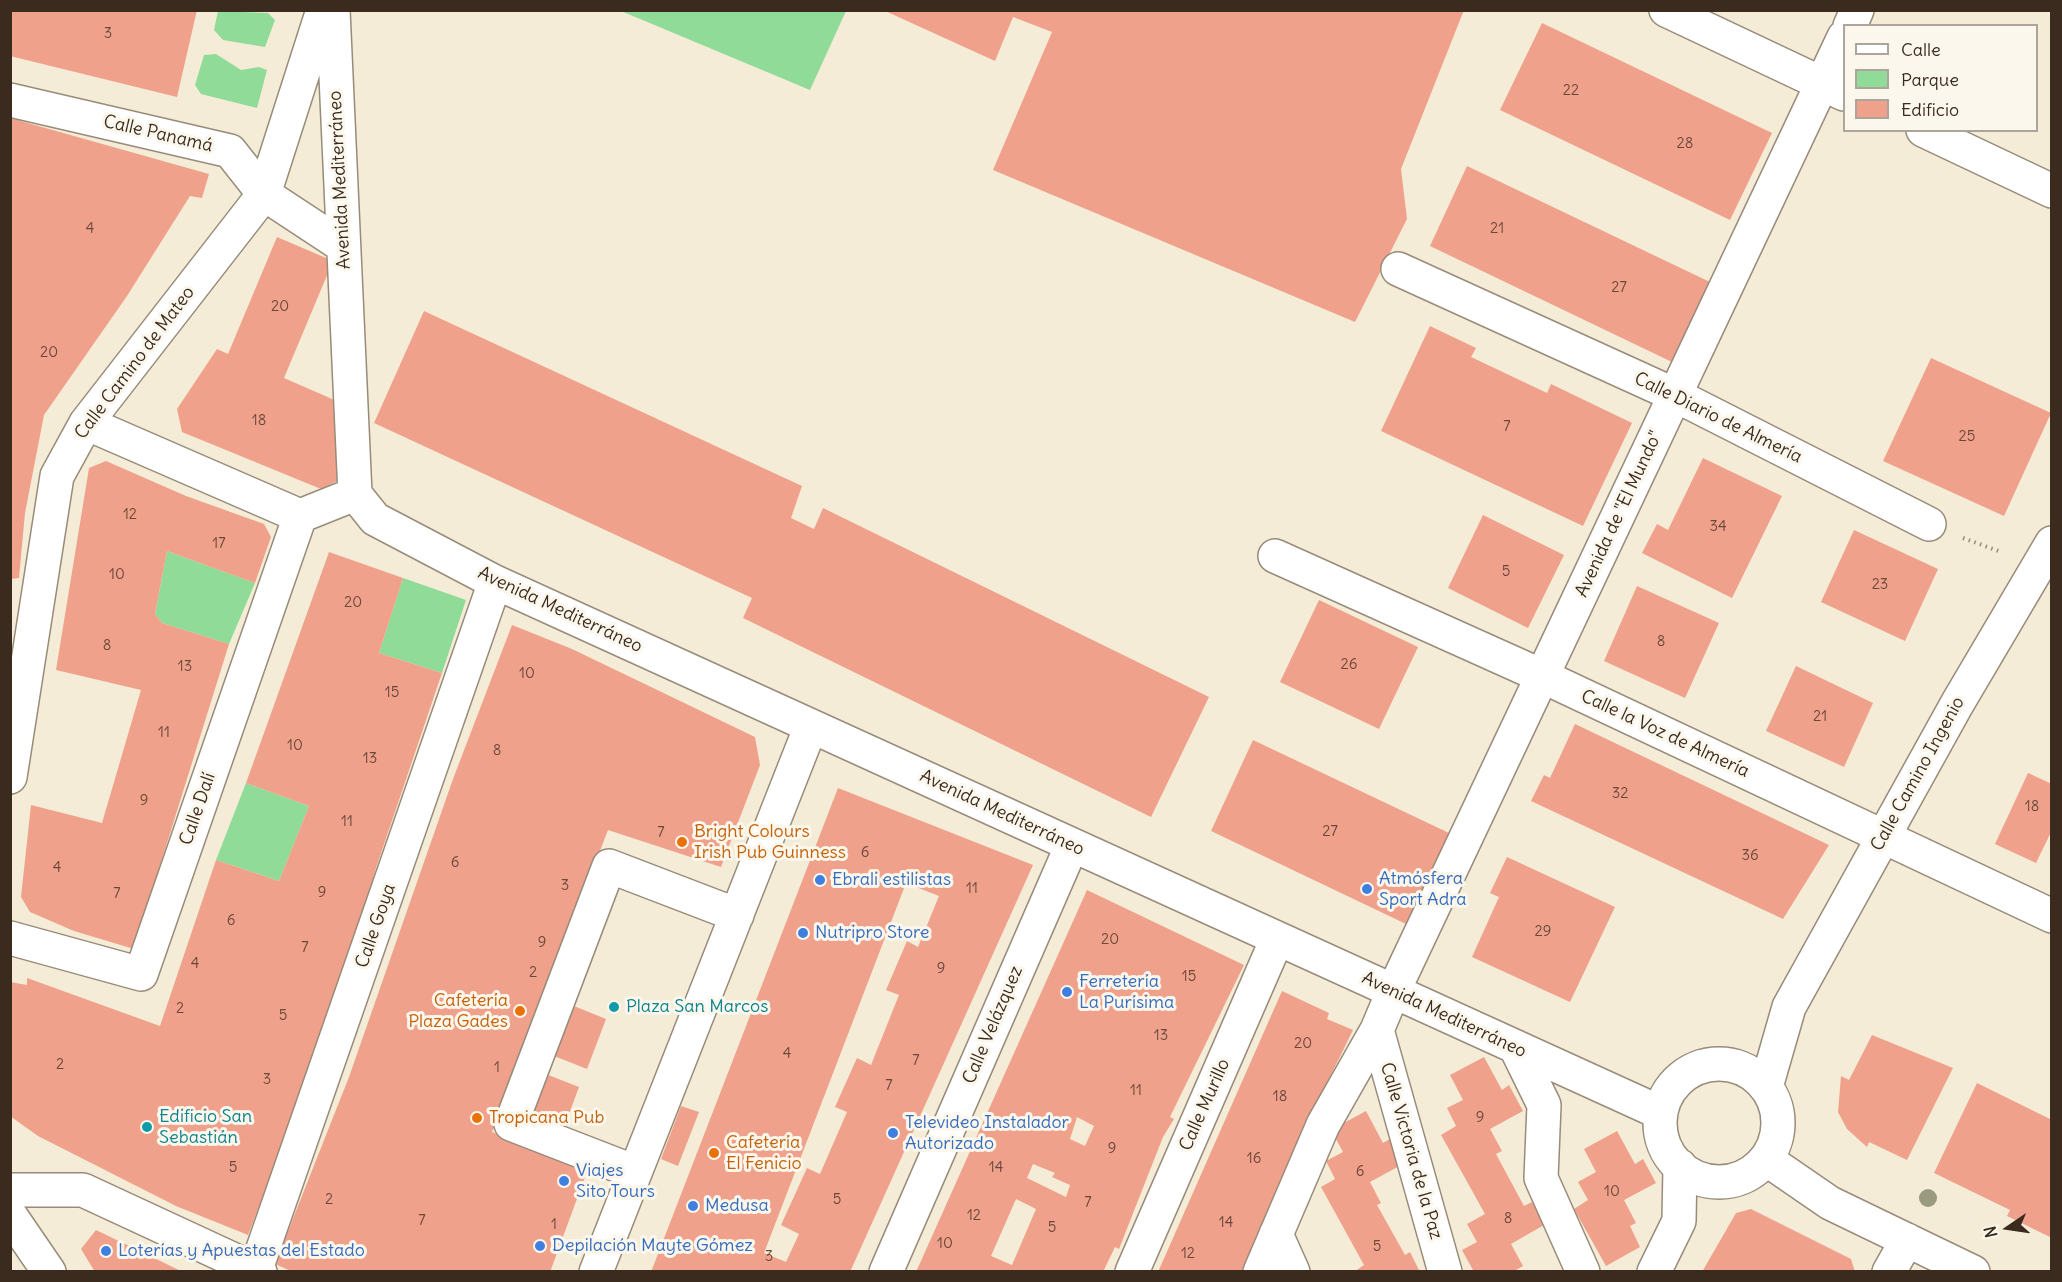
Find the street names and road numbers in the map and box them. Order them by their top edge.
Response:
street label: Avenida Mediterráneo [325,90,355,270]
street label: Calle Panamá [101,111,215,157]
street label: Calle Camino de Mateo [71,282,199,444]
street label: Calle Diario de Almería [1631,368,1805,468]
street label: Avenida de "El Mundo" [1571,427,1667,601]
street label: Avenida Mediterráneo [474,562,646,658]
street label: Calle la Voz de Almería [1577,685,1753,783]
street label: Calle Camino Ingenio [1867,693,1969,855]
street label: Avenida Mediterráneo [916,765,1088,861]
street label: Calle Dalí [176,770,220,848]
street label: Calle Goya [352,881,400,971]
street label: Calle Velázquez [958,963,1028,1087]
street label: Avenida Mediterráneo [1358,967,1530,1063]
street label: Calle Murillo [1175,1056,1235,1154]
street label: Calle Victoria de la Paz [1375,1060,1447,1242]

